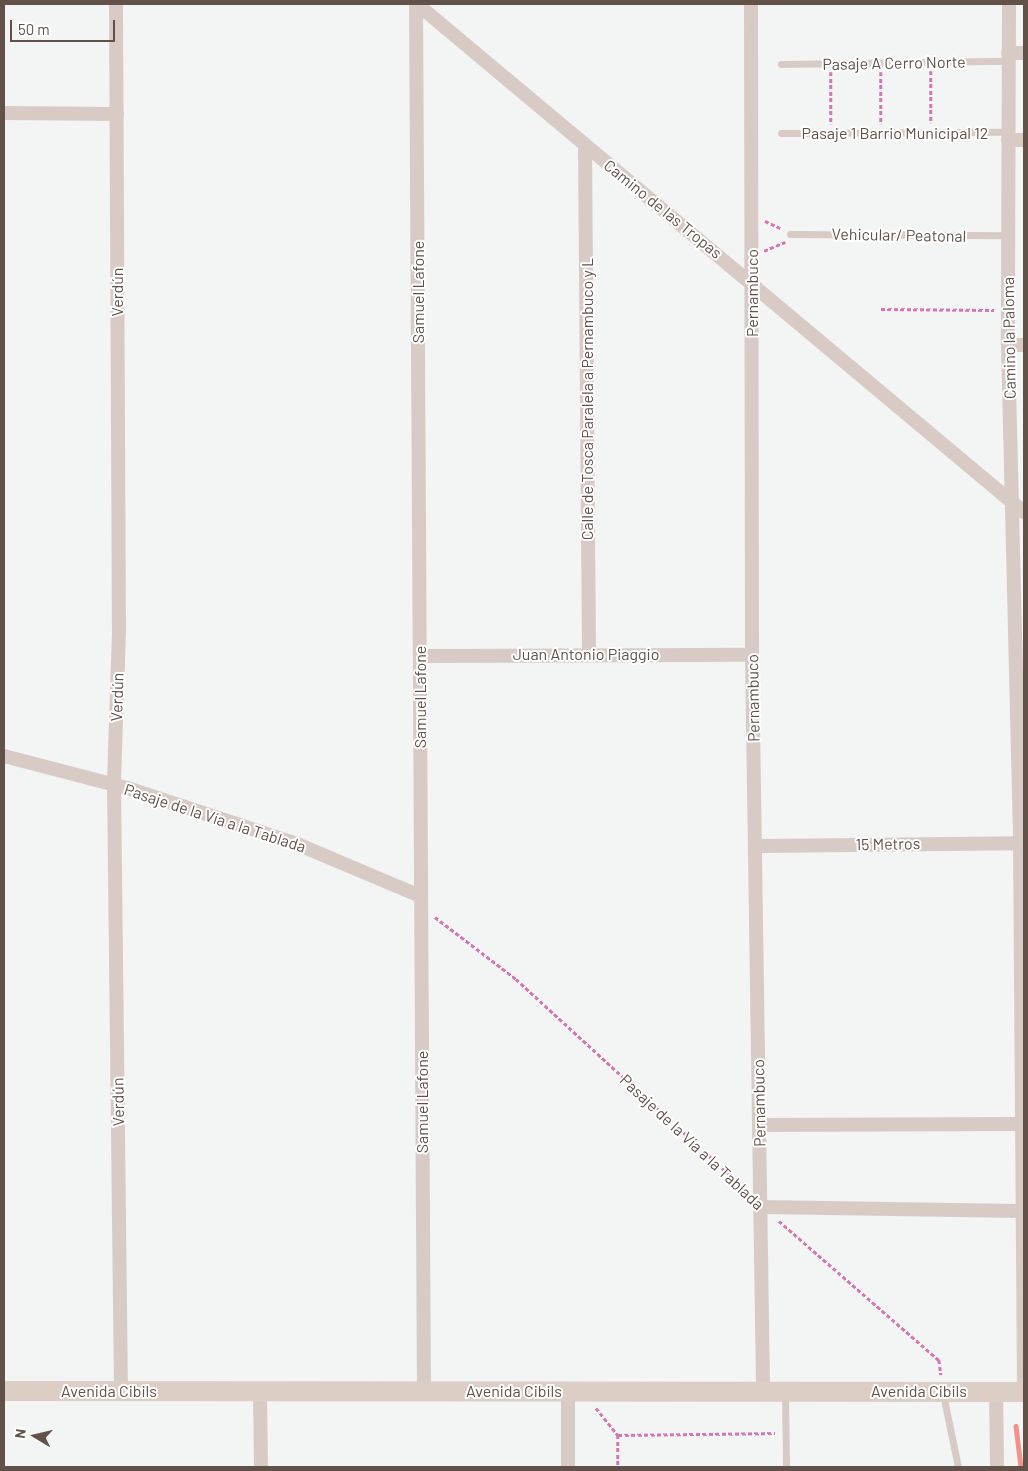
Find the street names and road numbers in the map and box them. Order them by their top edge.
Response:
street label: Pasaje A Cerro Norte [822,52,966,74]
street label: Pasaje 1 Barrio Municipal 12 [802,123,988,143]
street label: Camino de las Tropas [600,156,726,262]
street label: Vehicular/ Peatonal [832,224,966,246]
street label: Samuel Lafone [408,241,428,343]
street label: Pernambuco [742,249,762,337]
street label: Calle de Tosca Paralela a Pernambuco y L [577,258,597,540]
street label: Verdún [107,268,127,316]
street label: Camino la Paloma [998,277,1020,399]
street label: Juan Antonio Piaggio [513,644,659,664]
street label: Samuel Lafone [410,646,430,748]
street label: Pernambuco [743,654,763,742]
street label: Verdún [107,672,127,722]
street label: Pasaje de la Vía a la Tablada [122,780,308,856]
street label: 15 Metros [855,834,921,854]
street label: Samuel Lafone [412,1051,432,1153]
street label: Pernambuco [749,1059,769,1147]
street label: Pasaje de la Vía a la Tablada [616,1070,768,1214]
street label: Verdún [108,1077,128,1127]
street label: Avenida Cibils [61,1381,157,1401]
street label: Avenida Cibils [466,1381,562,1401]
street label: Avenida Cibils [871,1381,967,1401]

